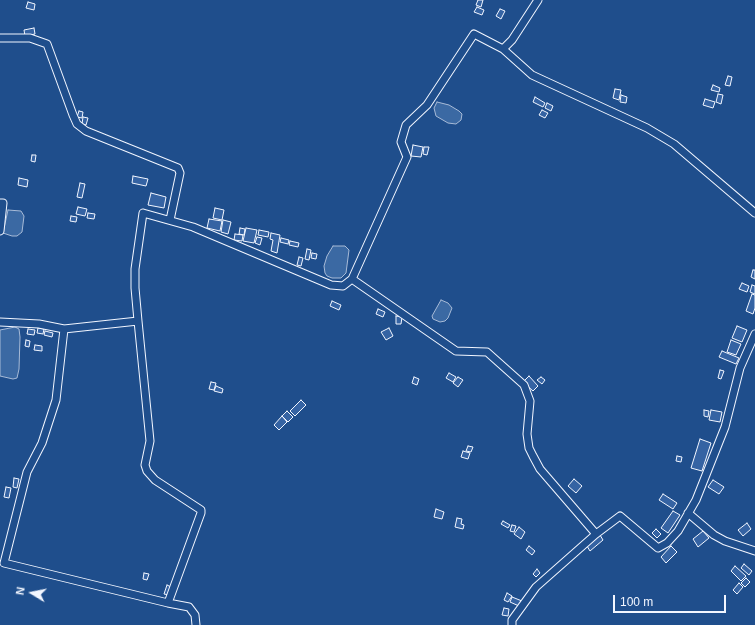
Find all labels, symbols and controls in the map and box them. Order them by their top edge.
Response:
north arrow [12,573,52,613]
text: N [14,586,27,596]
scale bar [615,587,728,613]
text: 100 m [620,595,653,609]

